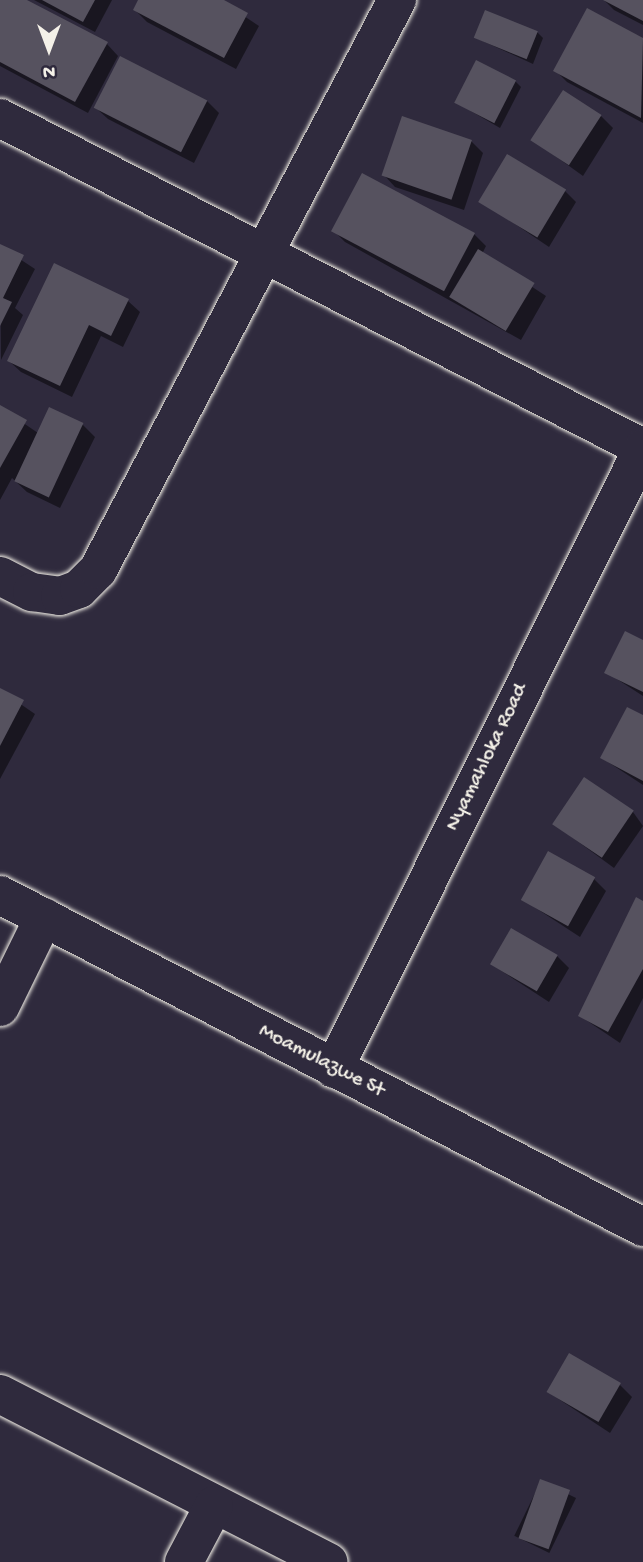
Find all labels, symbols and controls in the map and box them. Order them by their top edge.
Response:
north arrow [14,14,84,84]
text: N [43,59,55,82]
street label: Nyamahloka Road [441,680,535,836]
street label: Moamulazwe St [254,1019,388,1105]

